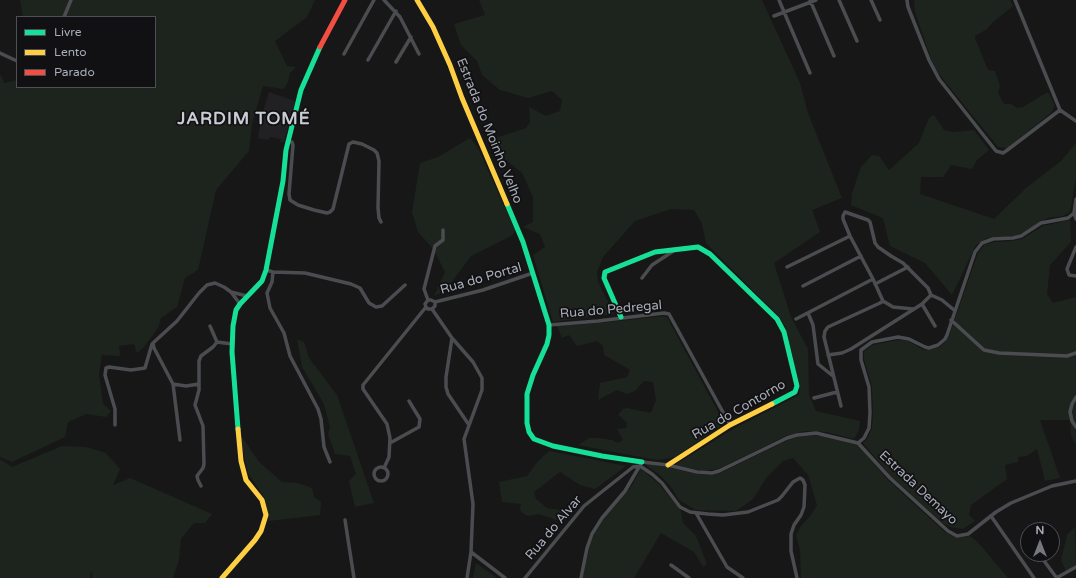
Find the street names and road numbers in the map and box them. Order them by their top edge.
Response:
street label: Estrada do Moinho Velho [453,56,525,206]
street label: Rua do Portal [438,260,524,298]
street label: Rua do Pedregal [559,298,663,322]
street label: Rua do Contorno [689,377,789,443]
street label: Estrada Demayo [876,448,960,528]
street label: Rua do Alvar [523,493,585,563]

